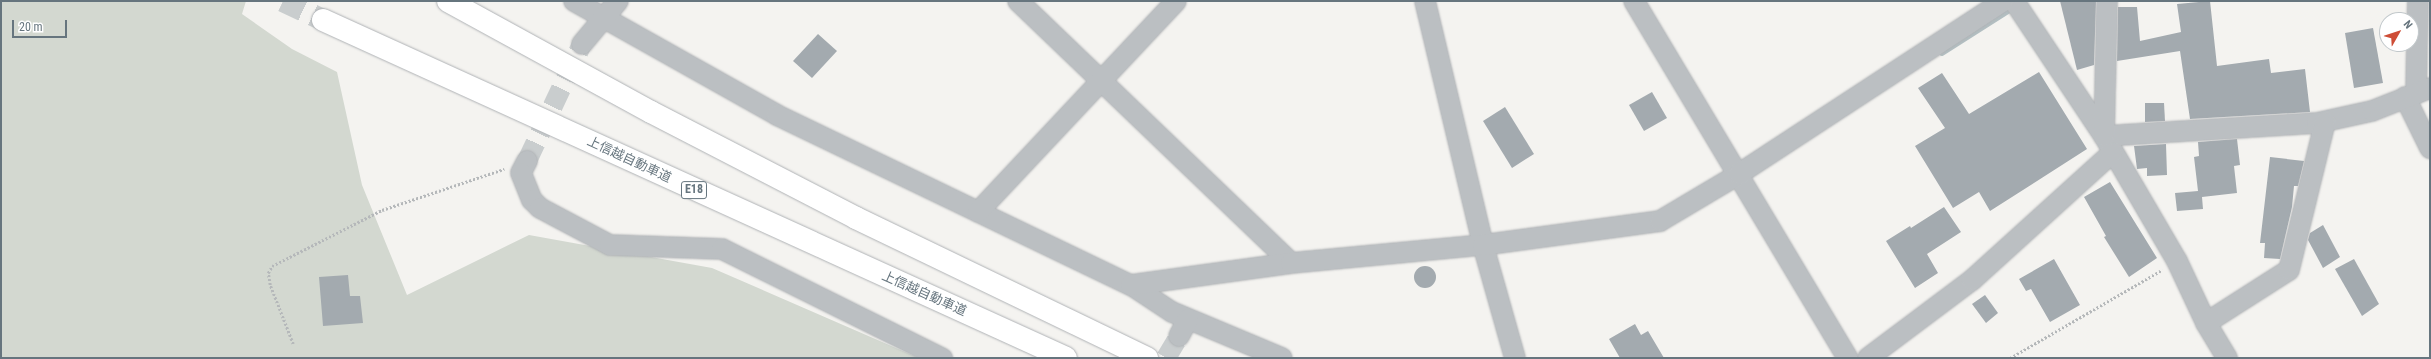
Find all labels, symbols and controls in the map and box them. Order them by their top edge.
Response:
scale bar [14,12,69,38]
north arrow [2379,12,2419,52]
text: N [2401,18,2415,31]
text: 20 m [19,20,43,34]
street label: 上信越自動車道 [584,134,674,186]
road number: E18 [680,180,708,200]
street label: 上信越自動車道 [879,268,969,320]

